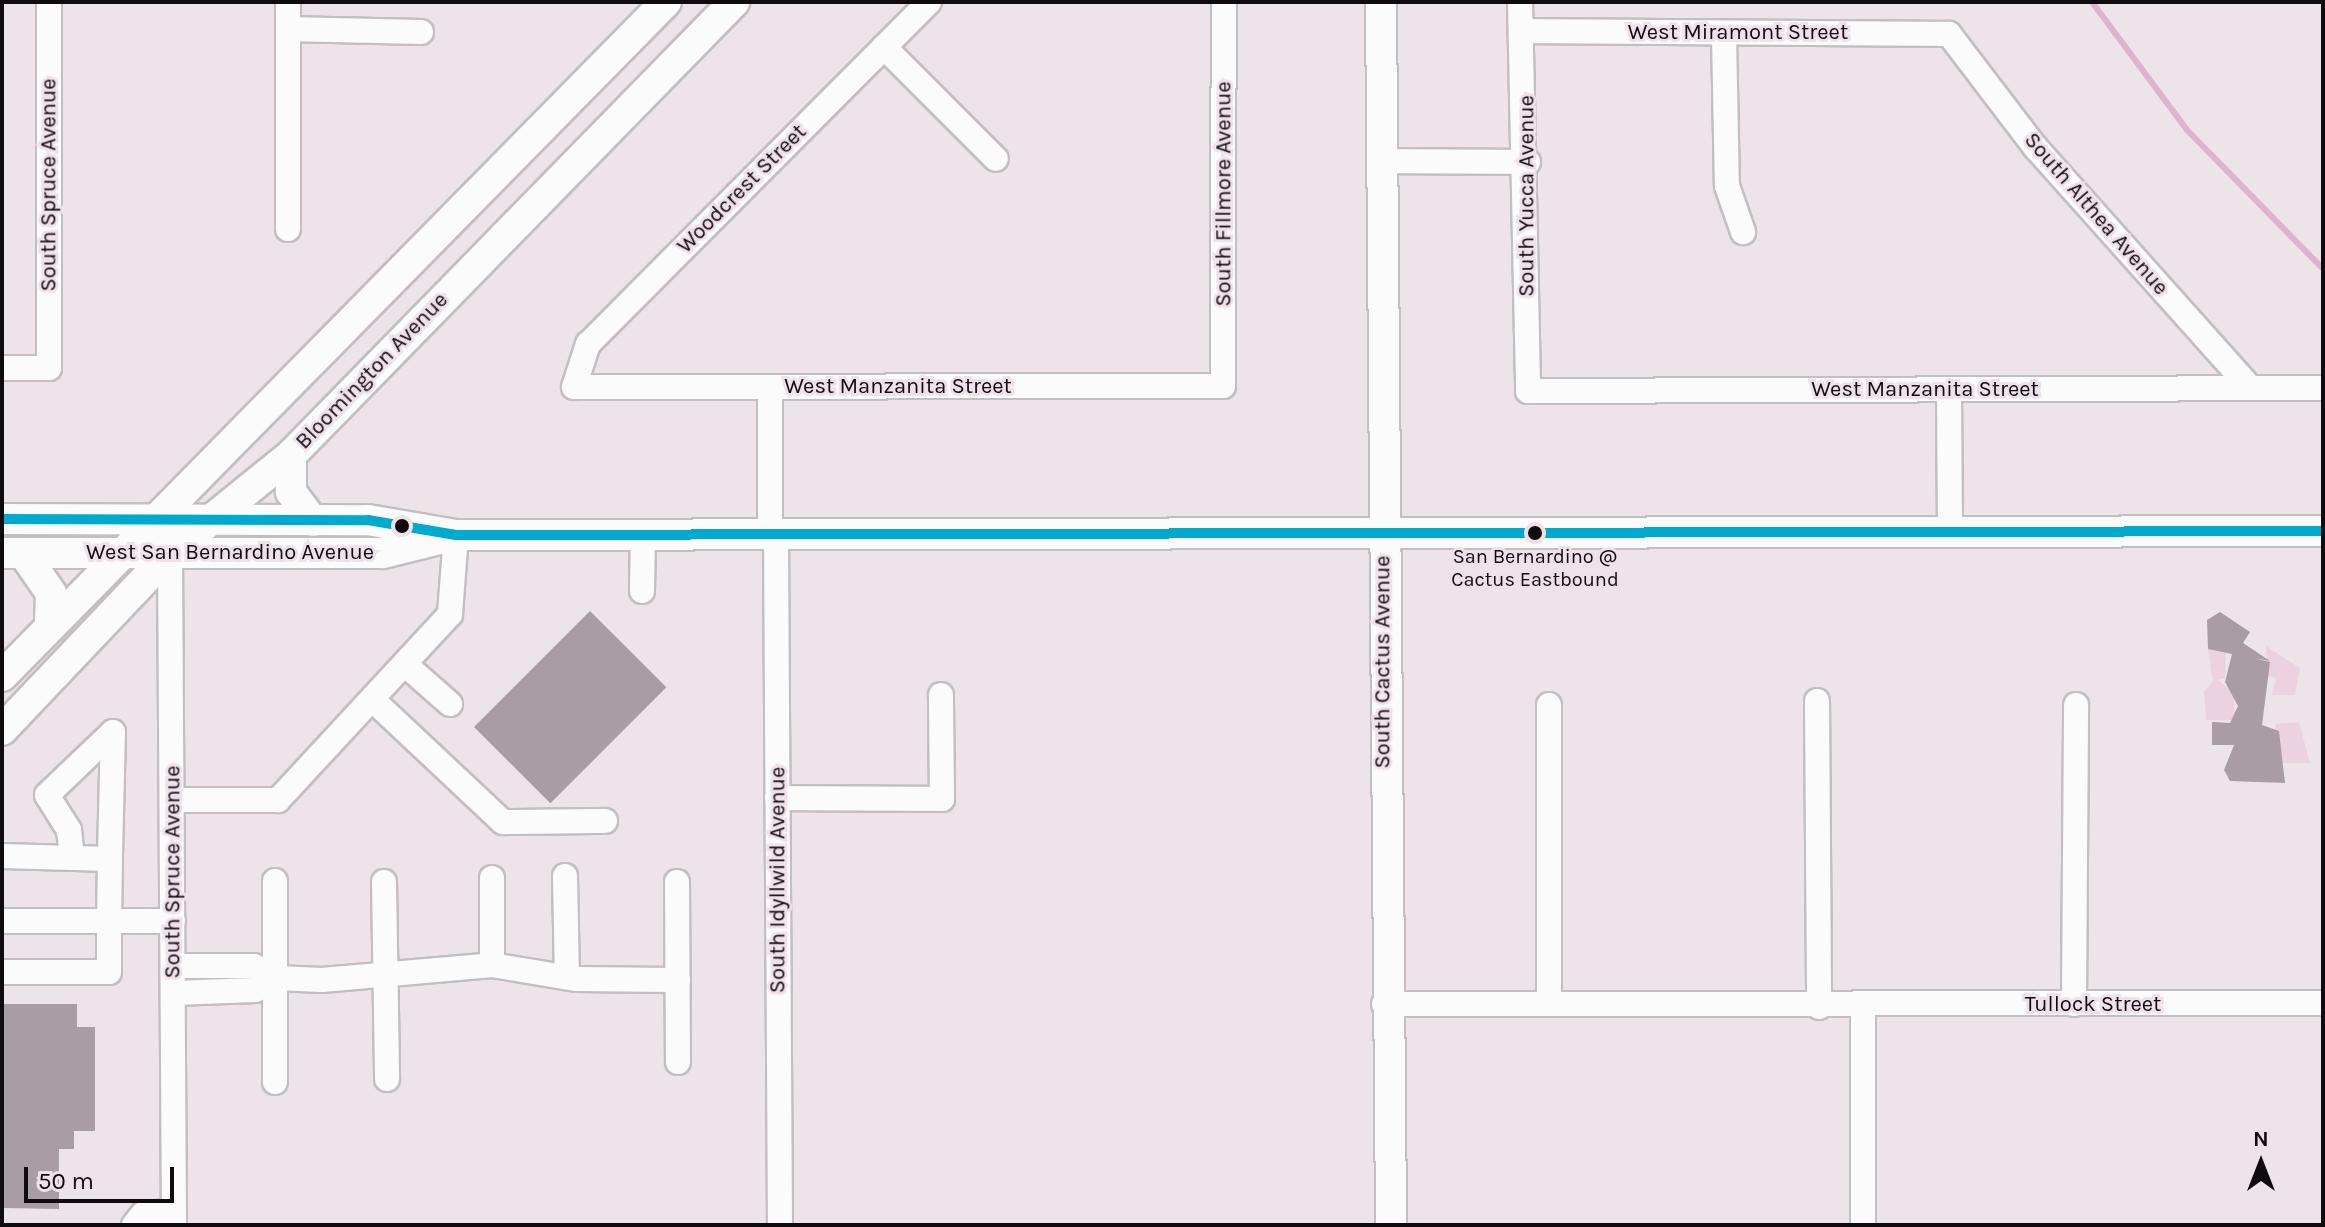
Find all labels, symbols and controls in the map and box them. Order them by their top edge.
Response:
street label: West Miramont Street [1628,20,1848,46]
street label: South Spruce Avenue [36,78,62,292]
street label: South Fillmore Avenue [1211,81,1237,307]
street label: South Yucca Avenue [1514,95,1540,297]
street label: Woodcrest Street [672,119,812,259]
street label: South Althea Avenue [2018,127,2174,301]
street label: Bloomington Avenue [290,287,454,455]
street label: West Manzanita Street [784,374,1012,400]
street label: West Manzanita Street [1811,377,2039,403]
unlabelled marker [394,518,410,534]
marker: San Bernardino @ Cactus Eastbound [1527,525,1543,541]
street label: West San Bernardino Avenue [86,540,374,566]
place label: San Bernardino @ Cactus Eastbound [1451,544,1619,591]
street label: South Cactus Avenue [1370,555,1396,769]
street label: South Spruce Avenue [160,765,186,979]
street label: South Idyllwild Avenue [765,767,791,993]
street label: Tullock Street [2025,992,2161,1018]
north arrow [2221,1123,2301,1203]
text: N [2253,1126,2269,1152]
scale bar [28,1151,178,1201]
text: 50 m [38,1167,94,1195]

